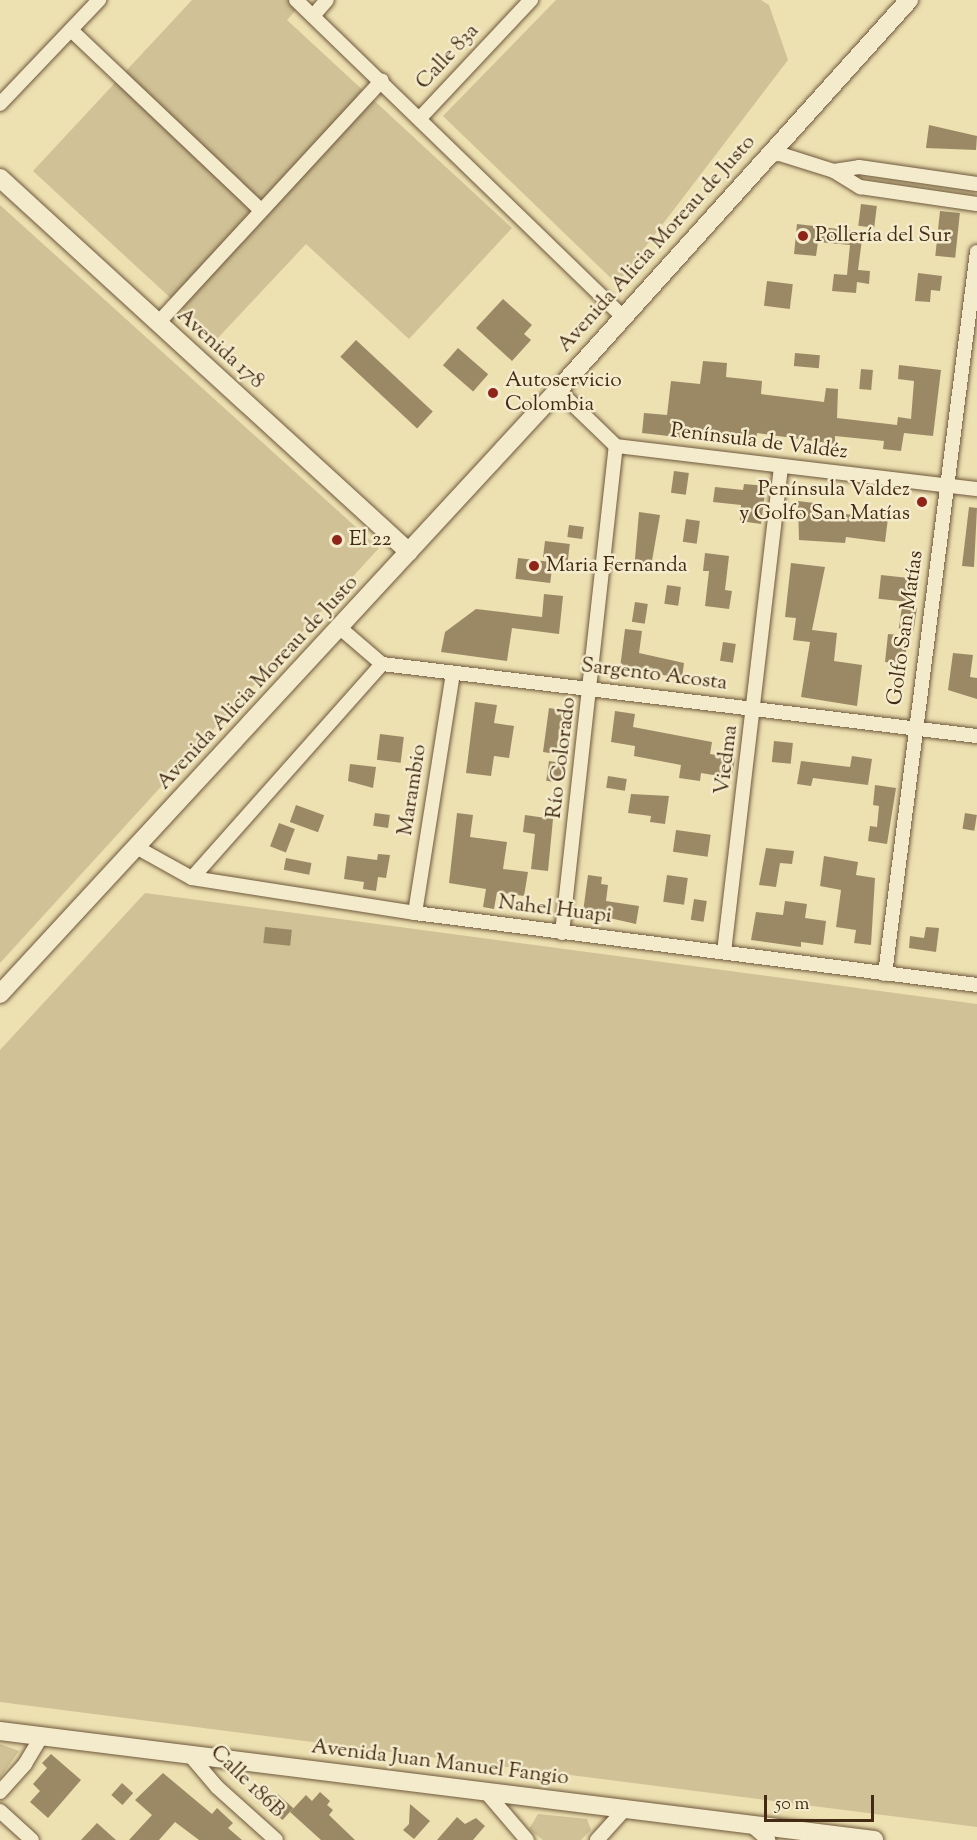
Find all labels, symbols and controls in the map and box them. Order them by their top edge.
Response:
street label: Calle 83a [411,19,485,95]
street label: Avenida Alicia Moreau de Justo [553,130,761,358]
place label: Pollería del Sur [815,223,951,249]
marker: Pollería del Sur [796,229,810,243]
street label: Avenida 178 [171,303,269,395]
place label: Autoservicio Colombia [505,368,622,418]
marker: Autoservicio Colombia [486,386,500,400]
street label: Península de Valdéz [669,419,849,465]
place label: Península Valdez y Golfo San Matías [739,477,910,527]
marker: Península Valdez y Golfo San Matías [915,495,929,509]
place label: El 22 [349,527,392,553]
marker: El 22 [330,533,344,547]
street label: Golfo San Matías [883,549,929,707]
place label: Maria Fernanda [546,553,687,579]
marker: Maria Fernanda [527,559,541,573]
street label: Avenida Alicia Moreau de Justo [152,571,364,795]
street label: Sargento Acosta [579,654,729,696]
street label: Río Colorado [542,696,582,820]
street label: Viedma [710,724,744,796]
street label: Marambio [393,742,433,838]
street label: Nahel Huapi [497,891,613,929]
street label: Avenida Juan Manuel Fangio [310,1735,570,1791]
street label: Calle 186B [205,1741,289,1823]
scale bar [767,1783,876,1821]
text: 50 m [775,1792,809,1818]

